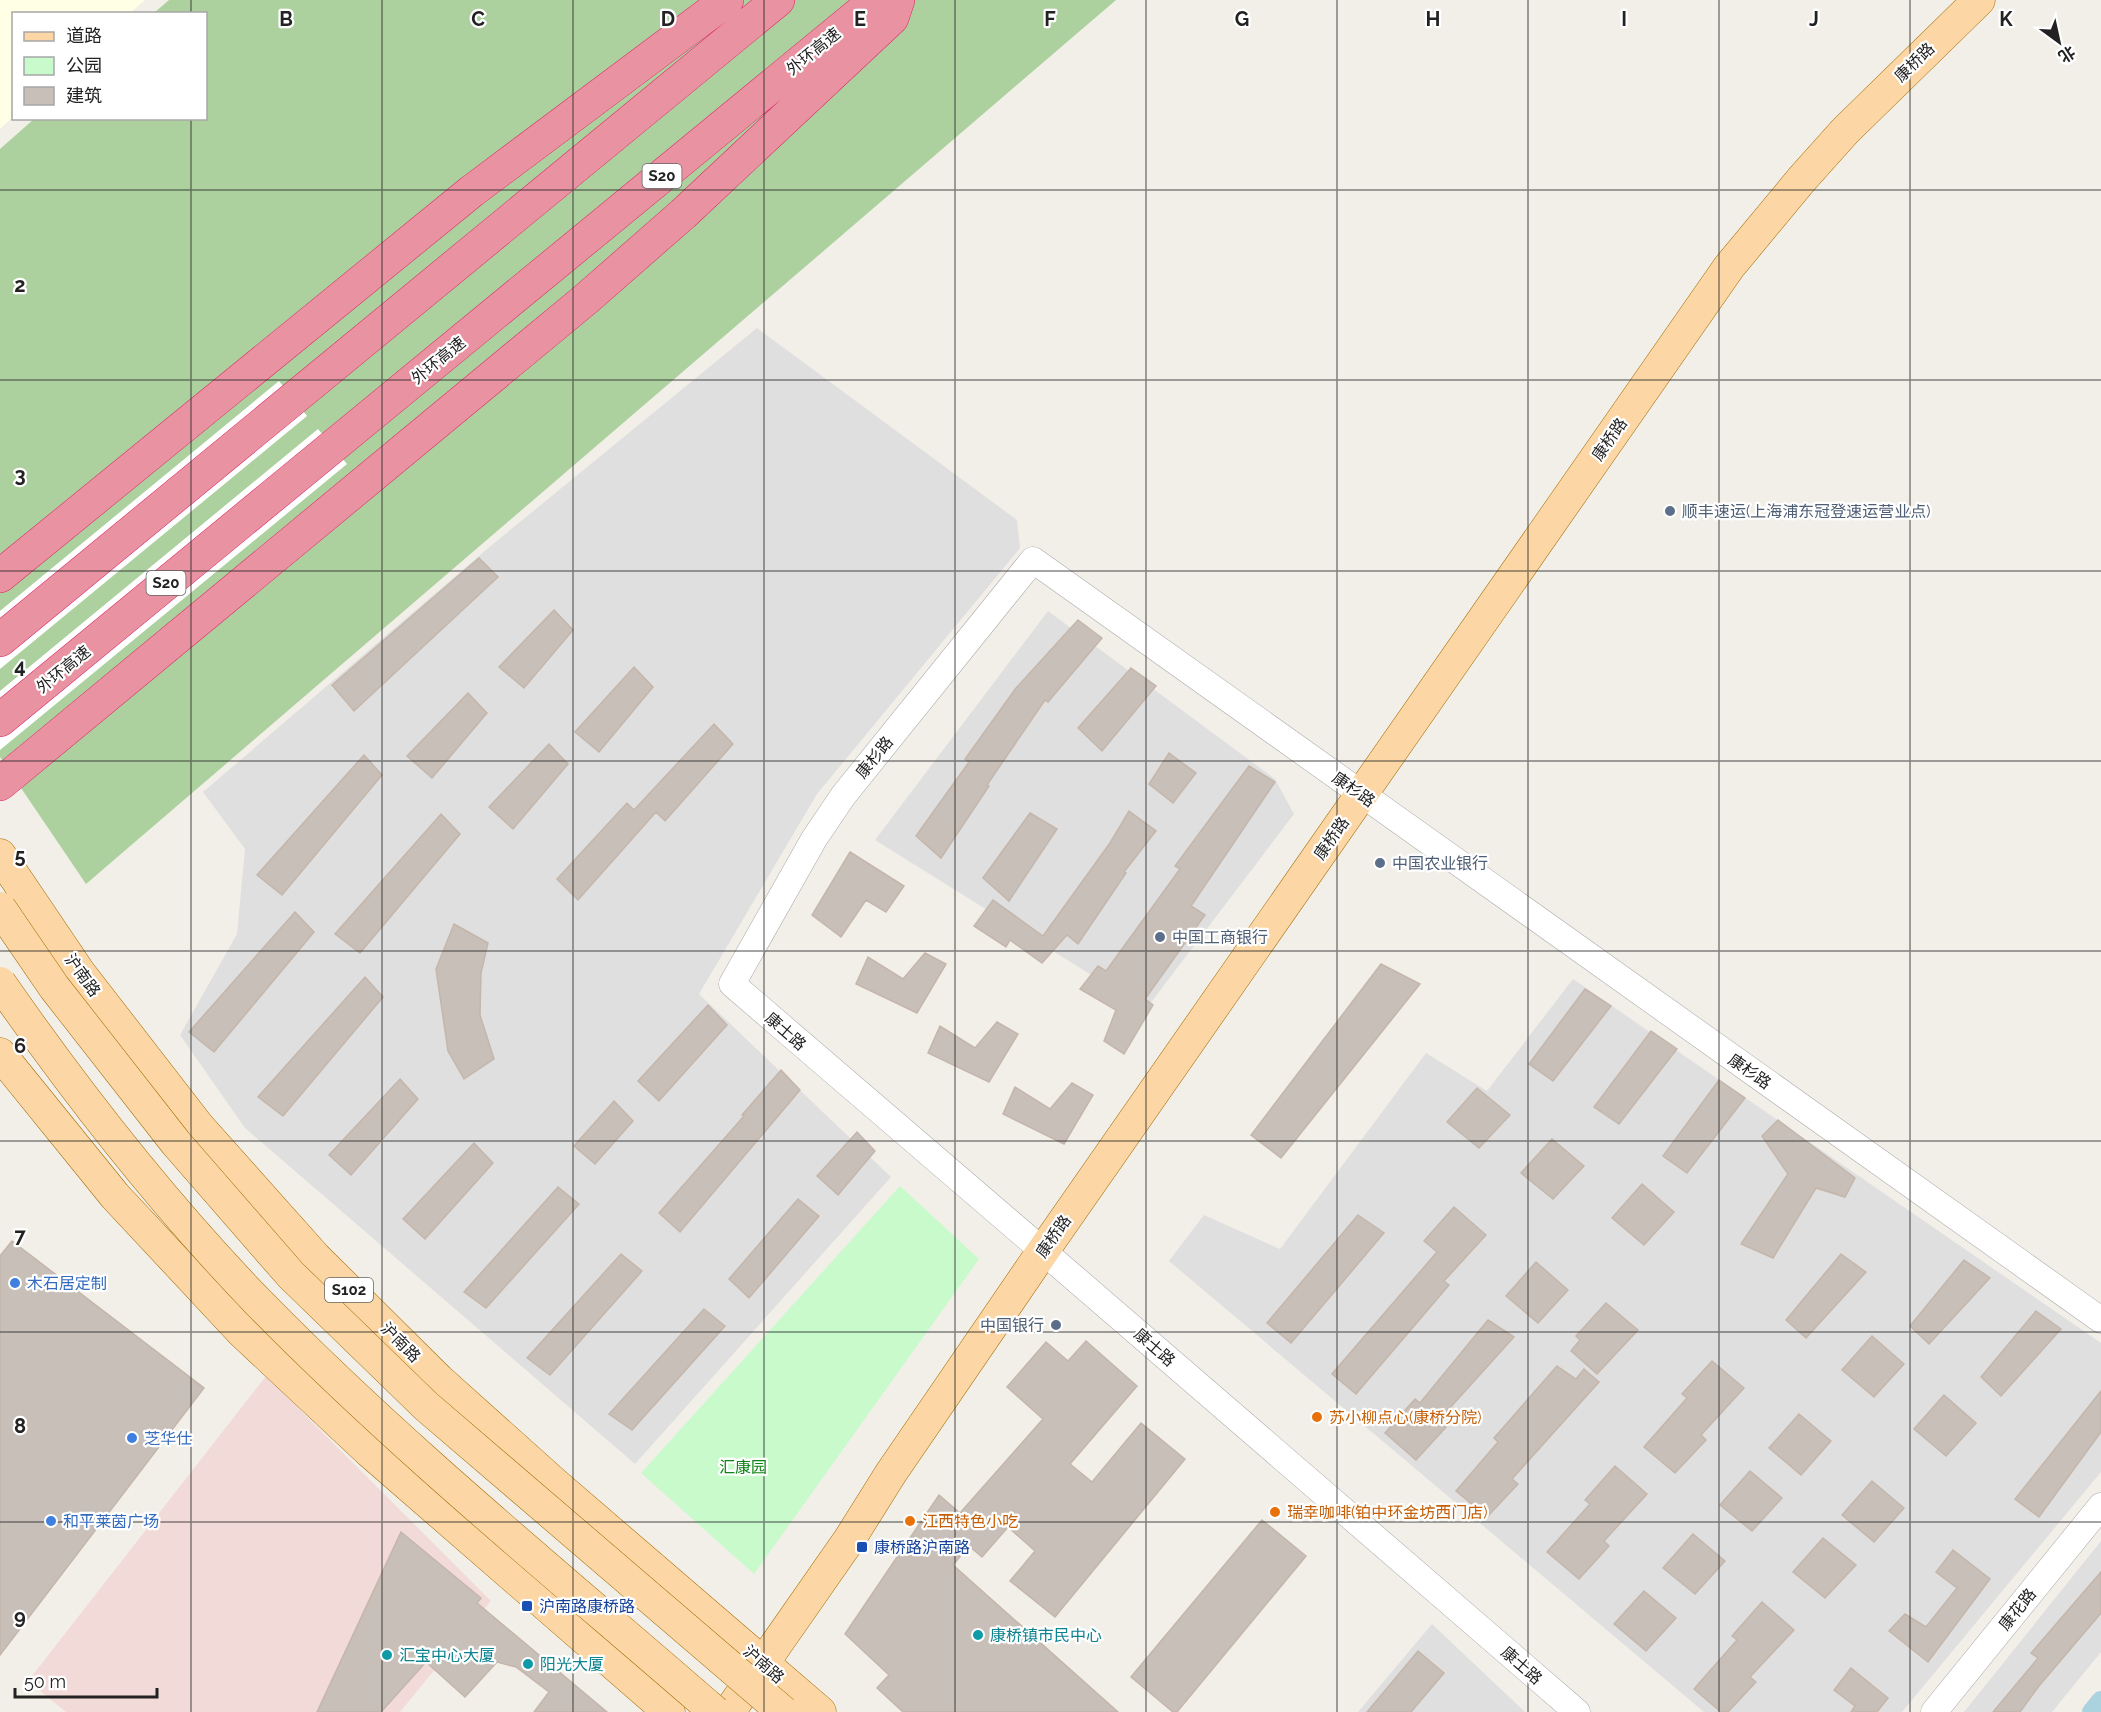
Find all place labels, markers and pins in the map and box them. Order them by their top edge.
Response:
place label: 顺丰速运(上海浦东冠登速运营业点) [1682,502,1931,521]
marker: 顺丰速运(上海浦东冠登速运营业点) [1663,504,1677,518]
place label: 中国农业银行 [1392,854,1488,873]
marker: 中国农业银行 [1373,856,1387,870]
place label: 中国工商银行 [1172,928,1268,947]
marker: 中国工商银行 [1153,930,1167,944]
place label: 木石居定制 [27,1274,107,1293]
marker: 木石居定制 [8,1276,22,1290]
place label: 中国银行 [980,1316,1044,1335]
marker: 中国银行 [1049,1318,1063,1332]
place label: 苏小柳点心(康桥分院) [1329,1408,1482,1427]
marker: 苏小柳点心(康桥分院) [1310,1410,1324,1424]
place label: 芝华仕 [144,1429,192,1448]
marker: 芝华仕 [125,1431,139,1445]
place label: 瑞幸咖啡(铂中环金坊西门店) [1287,1503,1488,1522]
marker: 瑞幸咖啡(铂中环金坊西门店) [1268,1505,1282,1519]
place label: 和平莱茵广场 [63,1512,159,1531]
place label: 江西特色小吃 [922,1512,1018,1531]
marker: 和平莱茵广场 [44,1514,58,1528]
marker: 江西特色小吃 [903,1514,917,1528]
place label: 康桥路沪南路 [874,1538,970,1557]
marker: 康桥路沪南路 [855,1540,869,1554]
place label: 沪南路康桥路 [539,1597,635,1616]
marker: 沪南路康桥路 [520,1599,534,1613]
place label: 康桥镇市民中心 [990,1626,1102,1645]
marker: 康桥镇市民中心 [971,1628,985,1642]
place label: 汇宝中心大厦 [399,1646,495,1665]
marker: 汇宝中心大厦 [380,1648,394,1662]
place label: 阳光大厦 [540,1655,604,1674]
marker: 阳光大厦 [521,1657,535,1671]

